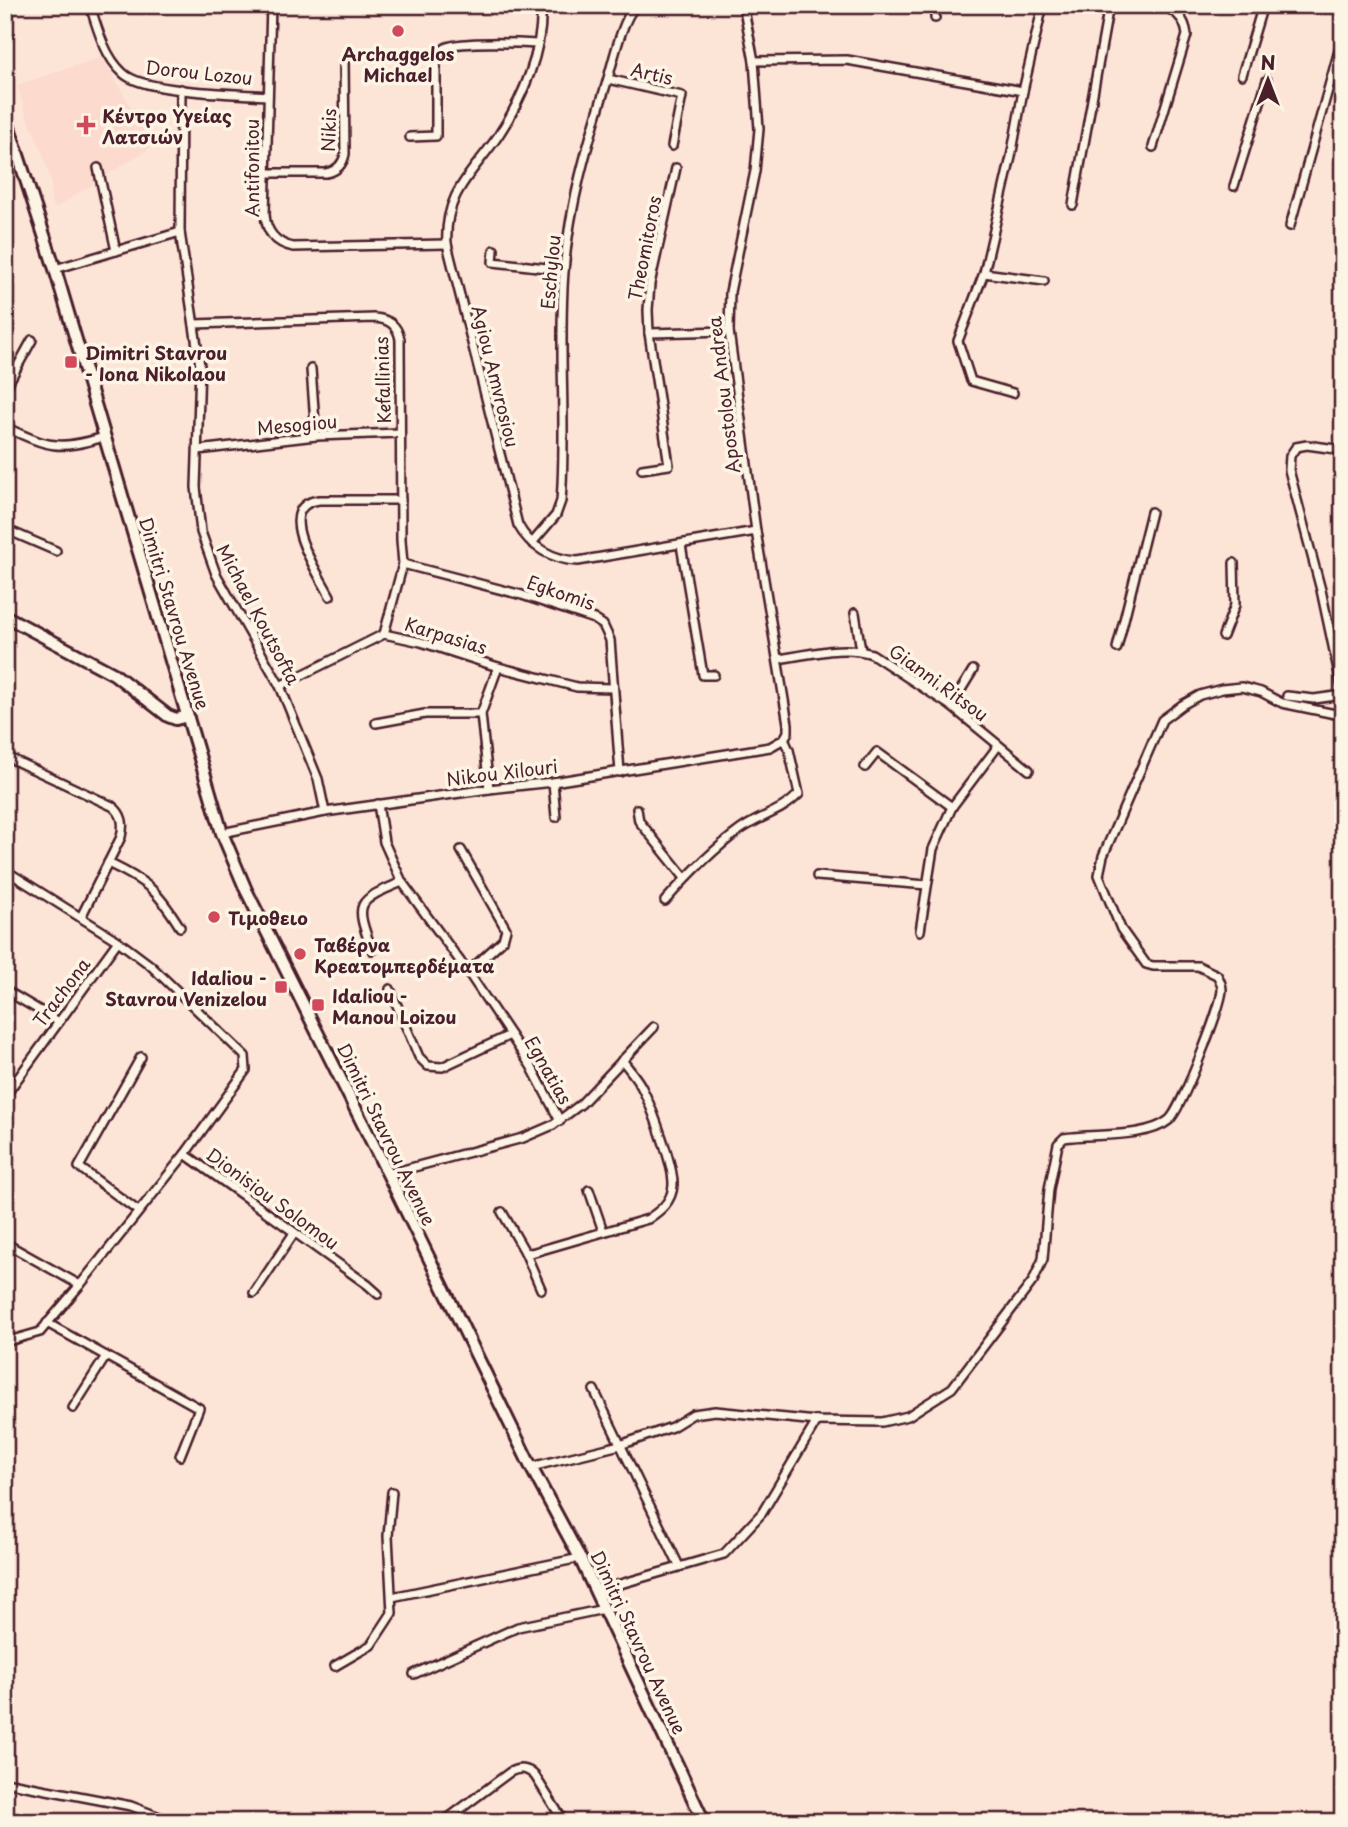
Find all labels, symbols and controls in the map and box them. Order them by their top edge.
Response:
marker: Archaggelos Michael [390,23,406,39]
place label: Archaggelos Michael [342,40,455,88]
north arrow [1232,46,1302,116]
text: N [1260,48,1276,76]
street label: Dorou Lozou [144,53,254,91]
street label: Artis [628,55,676,91]
place label: Κέντρο Υγείας Λατσιών [102,102,232,150]
street label: Nikis [314,108,342,152]
marker: Κέντρο Υγείας Λατσιών [76,115,96,135]
street label: Antifonitou [238,119,265,217]
street label: Theomitoros [621,193,667,303]
street label: Eschylou [533,234,567,310]
street label: Agiou Amvrosiou [465,302,527,450]
street label: Apostolou Andrea [700,314,746,475]
street label: Kefallinias [367,336,397,424]
place label: Dimitri Stavrou - Iona Nikolaou [85,339,227,387]
marker: Dimitri Stavrou - Iona Nikolaou [63,354,79,370]
street label: Mesogiou [256,407,338,441]
street label: Dimitri Stavrou Avenue [133,513,217,713]
street label: Michael Koutsofta [210,539,308,690]
street label: Egkomis [524,568,598,616]
street label: Karpasias [402,610,490,660]
street label: Gianni Ritsou [884,637,994,727]
street label: Nikou Xilouri [445,752,559,792]
place label: Τιμοθειο [228,904,308,931]
marker: Τιμοθειο [206,909,222,925]
place label: Ταβέρνα Κρεατομπερδέματα [314,931,494,979]
marker: Ταβέρνα Κρεατομπερδέματα [292,946,308,962]
street label: Trachona [26,951,97,1032]
place label: Idaliou - Stavrou Venizelou [105,964,267,1012]
marker: Idaliou - Stavrou Venizelou [273,979,289,995]
place label: Idaliou - Manou Loizou [332,982,456,1030]
marker: Idaliou - Manou Loizou [310,997,326,1013]
street label: Egnatias [519,1031,579,1109]
street label: Dimitri Stavrou Avenue [331,1038,443,1230]
street label: Dionisiou Solomou [201,1140,345,1256]
street label: Dimitri Stavrou Avenue [584,1546,694,1739]

